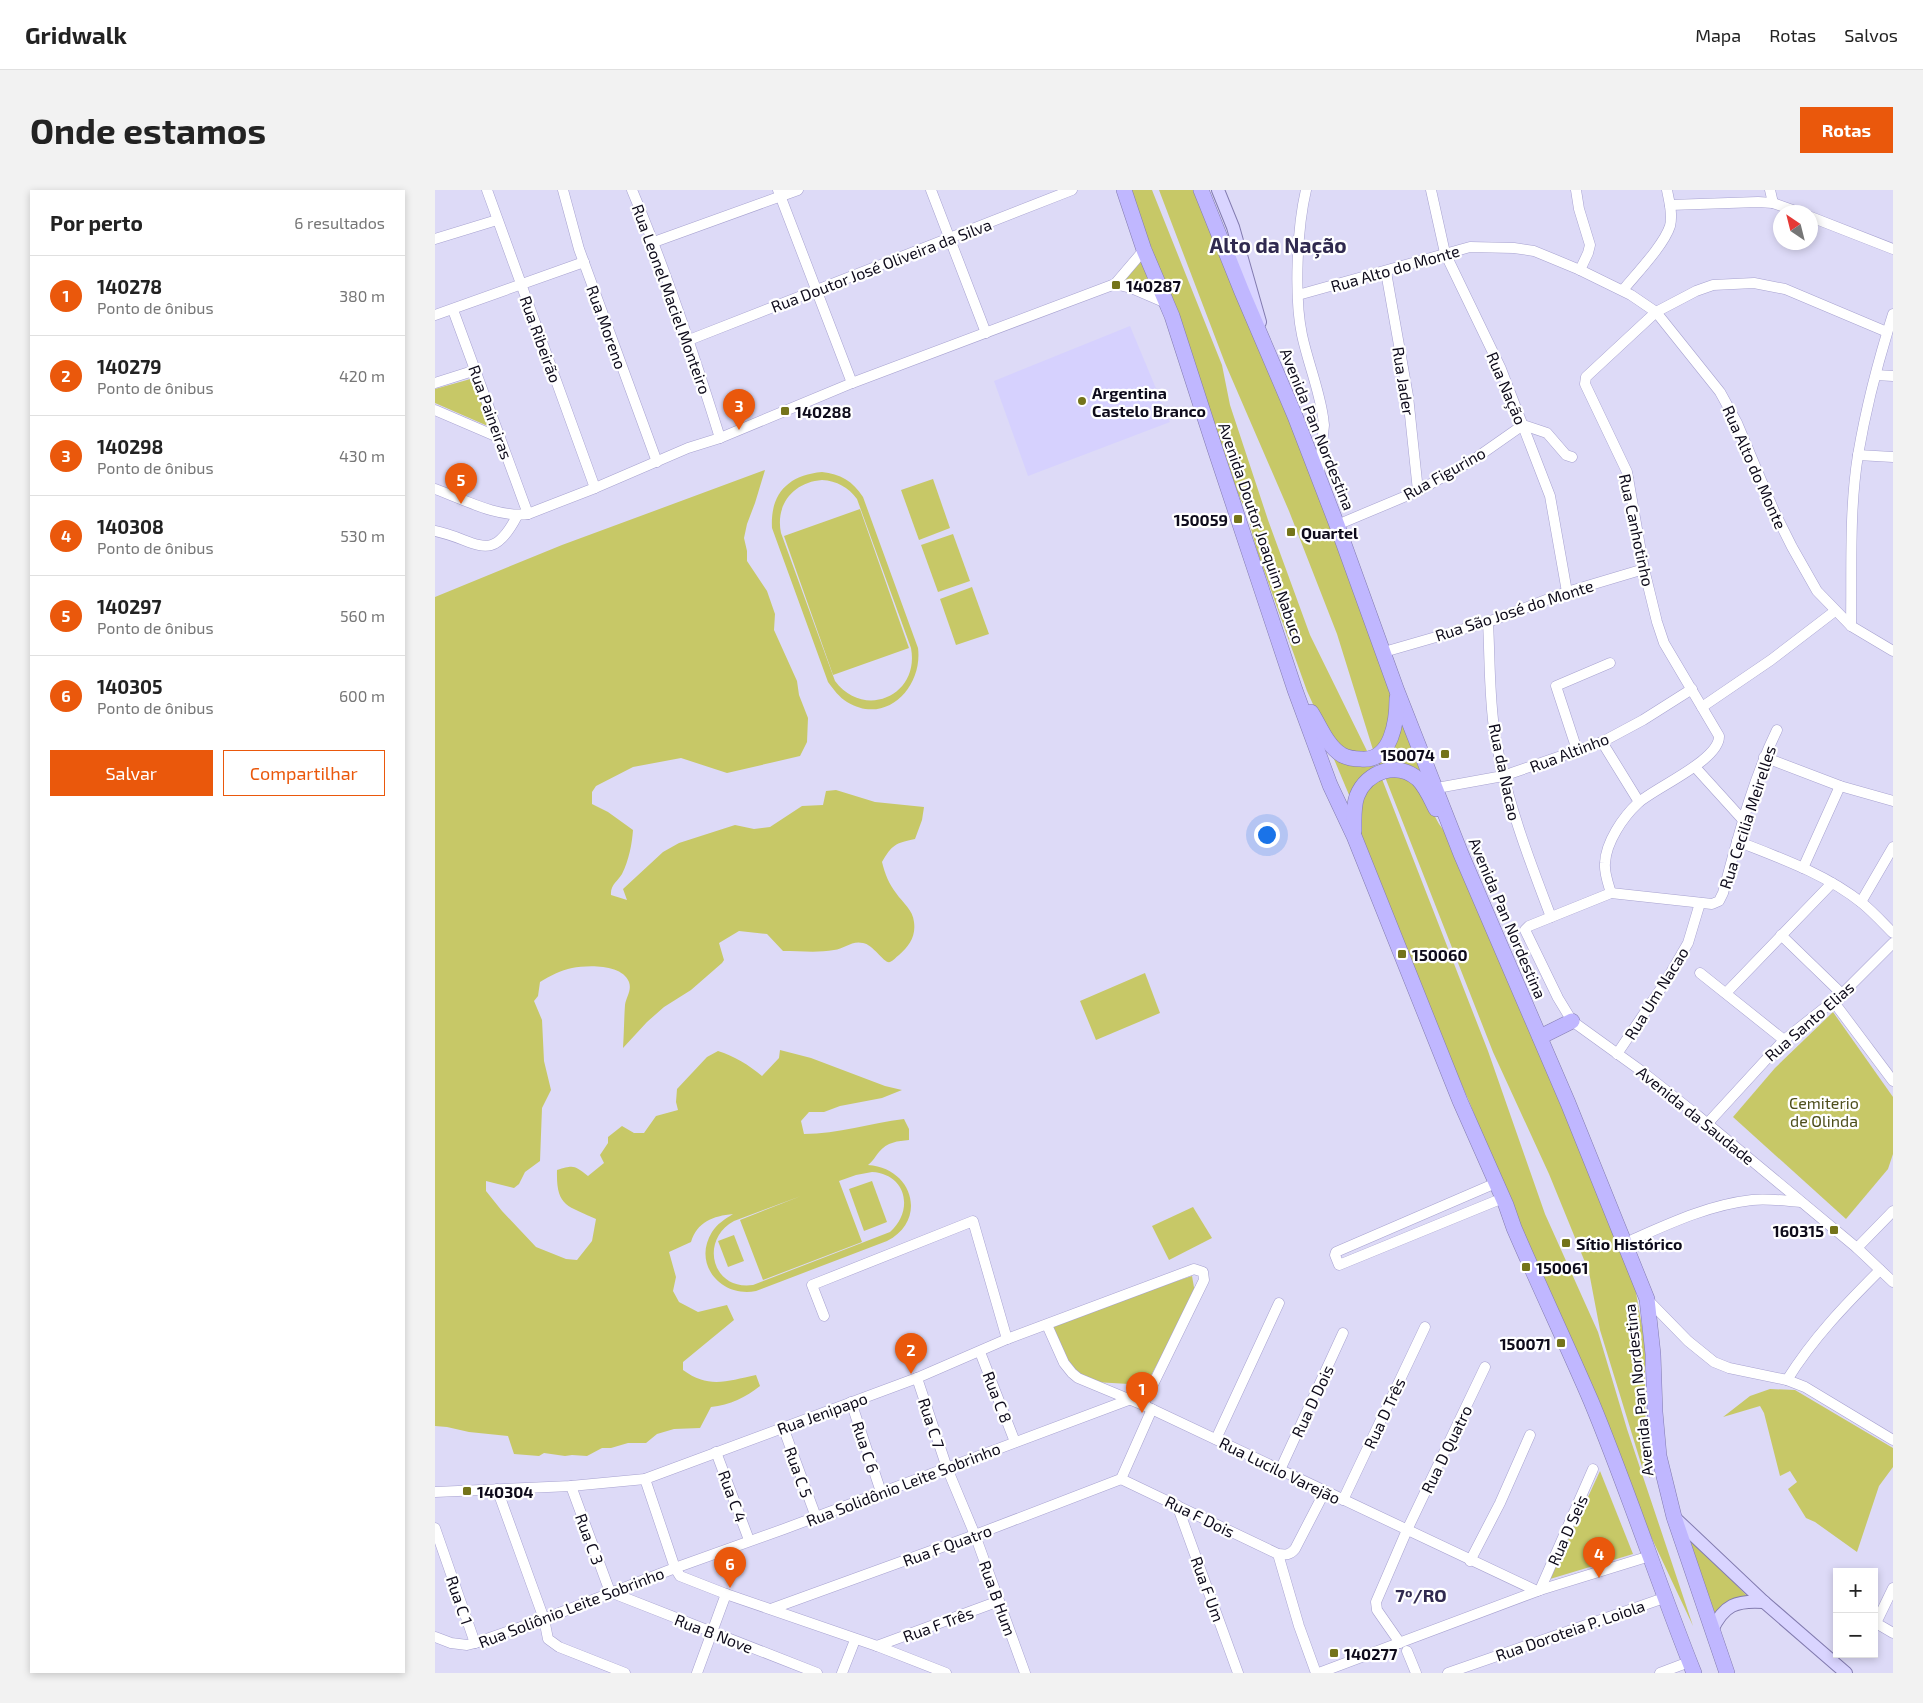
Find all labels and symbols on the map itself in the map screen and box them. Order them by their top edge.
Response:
street label: Rua Leonel Maciel Monteiro [629,202,715,396]
north arrow [1773,205,1818,250]
street label: Rua Doutor José Oliveira da Silva [768,214,994,316]
district label: Alto da Nação [1209,232,1347,259]
street label: Rua Alto do Monte [1328,241,1462,295]
place label: 140287 [1126,276,1181,295]
marker: 140287 [1110,279,1122,291]
street label: Rua Moreno [583,283,631,371]
street label: Rua Ribeirão [516,293,566,385]
street label: Avenida Pan Nordestina [1277,345,1359,513]
street label: Rua Jader [1389,345,1419,417]
street label: Rua Nação [1482,349,1531,428]
street label: Rua Paineiras [465,362,517,462]
place label: Argentina Castelo Branco [1092,383,1206,420]
pin: 3 [723,389,755,430]
marker: Argentina Castelo Branco [1076,395,1088,407]
place label: 140288 [795,402,851,421]
street label: Rua Alto do Monte [1719,402,1791,532]
marker: 140288 [779,405,791,417]
street label: Avenida Doutor Joaquim Nabuco [1215,420,1309,646]
street label: Rua Figurino [1400,443,1488,503]
pin: 5 [445,463,477,504]
street label: Rua Canhotinho [1616,472,1658,588]
place label: 150059 [1174,510,1228,529]
marker: 150059 [1232,513,1244,525]
place label: Quartel [1301,523,1359,543]
marker: Quartel [1285,526,1297,538]
street label: Rua São José do Monte [1433,575,1595,645]
street label: Rua da Nacao [1485,722,1525,822]
street label: Rua Altinho [1527,728,1611,776]
street label: Rua Cecilia Meirelles [1715,743,1779,891]
place label: 150074 [1380,745,1435,764]
marker: 150074 [1439,748,1451,760]
your location [1254,822,1280,848]
street label: Avenida Pan Nordestina [1465,835,1551,1001]
street label: Rua Um Nacao [1620,943,1692,1043]
place label: 150060 [1412,945,1467,964]
marker: 150060 [1396,948,1408,960]
street label: Rua Santo Elias [1761,977,1857,1065]
street label: Avenida da Saudade [1633,1062,1759,1168]
park label: Cemiterio de Olinda [1789,1093,1859,1130]
place label: 160315 [1773,1221,1824,1240]
marker: 160315 [1828,1224,1840,1236]
place label: Sítio Histórico [1576,1234,1682,1253]
marker: Sítio Histórico [1560,1237,1572,1249]
place label: 150061 [1536,1258,1588,1277]
marker: 150061 [1520,1261,1532,1273]
street label: Avenida Pan Nordestina [1620,1303,1656,1477]
pin: 2 [895,1333,927,1374]
place label: 150071 [1500,1334,1551,1353]
marker: 150071 [1555,1337,1567,1349]
street label: Rua D Dois [1287,1362,1337,1440]
street label: Rua C 8 [979,1368,1017,1426]
pin: 1 [1126,1372,1158,1413]
street label: Rua D Três [1359,1375,1409,1451]
street label: Rua Jenipapo [774,1388,870,1438]
street label: Rua C 7 [915,1395,949,1451]
street label: Rua D Quatro [1417,1402,1476,1497]
street label: Rua C 6 [849,1419,883,1475]
street label: Rua Lucilo Varejão [1216,1432,1344,1508]
street label: Rua Solidônio Leite Sobrinho [803,1438,1003,1530]
street label: Rua C 5 [781,1444,817,1500]
street label: Rua C 4 [715,1467,751,1525]
place label: 140304 [477,1482,534,1501]
marker: 140304 [461,1485,473,1497]
street label: Rua F Dois [1162,1491,1238,1541]
street label: Rua D Seis [1543,1492,1591,1568]
street label: Rua C 3 [572,1511,608,1567]
street label: Rua F Quatro [900,1520,994,1571]
pin: 4 [1583,1537,1615,1578]
pin: 6 [714,1547,746,1588]
street label: Rua F Um [1187,1554,1229,1624]
street label: Rua B Hum [976,1558,1020,1638]
street label: Rua Soliônio Leite Sobrinho [475,1563,667,1651]
street label: Rua C 1 [443,1573,477,1627]
district label: 7º/RO [1395,1584,1447,1606]
street label: Rua Doroteia P. Loiola [1493,1596,1647,1664]
street label: Rua F Três [900,1602,976,1646]
street label: Rua B Nove [672,1609,756,1657]
place label: 140277 [1344,1644,1398,1663]
marker: 140277 [1328,1647,1340,1659]

